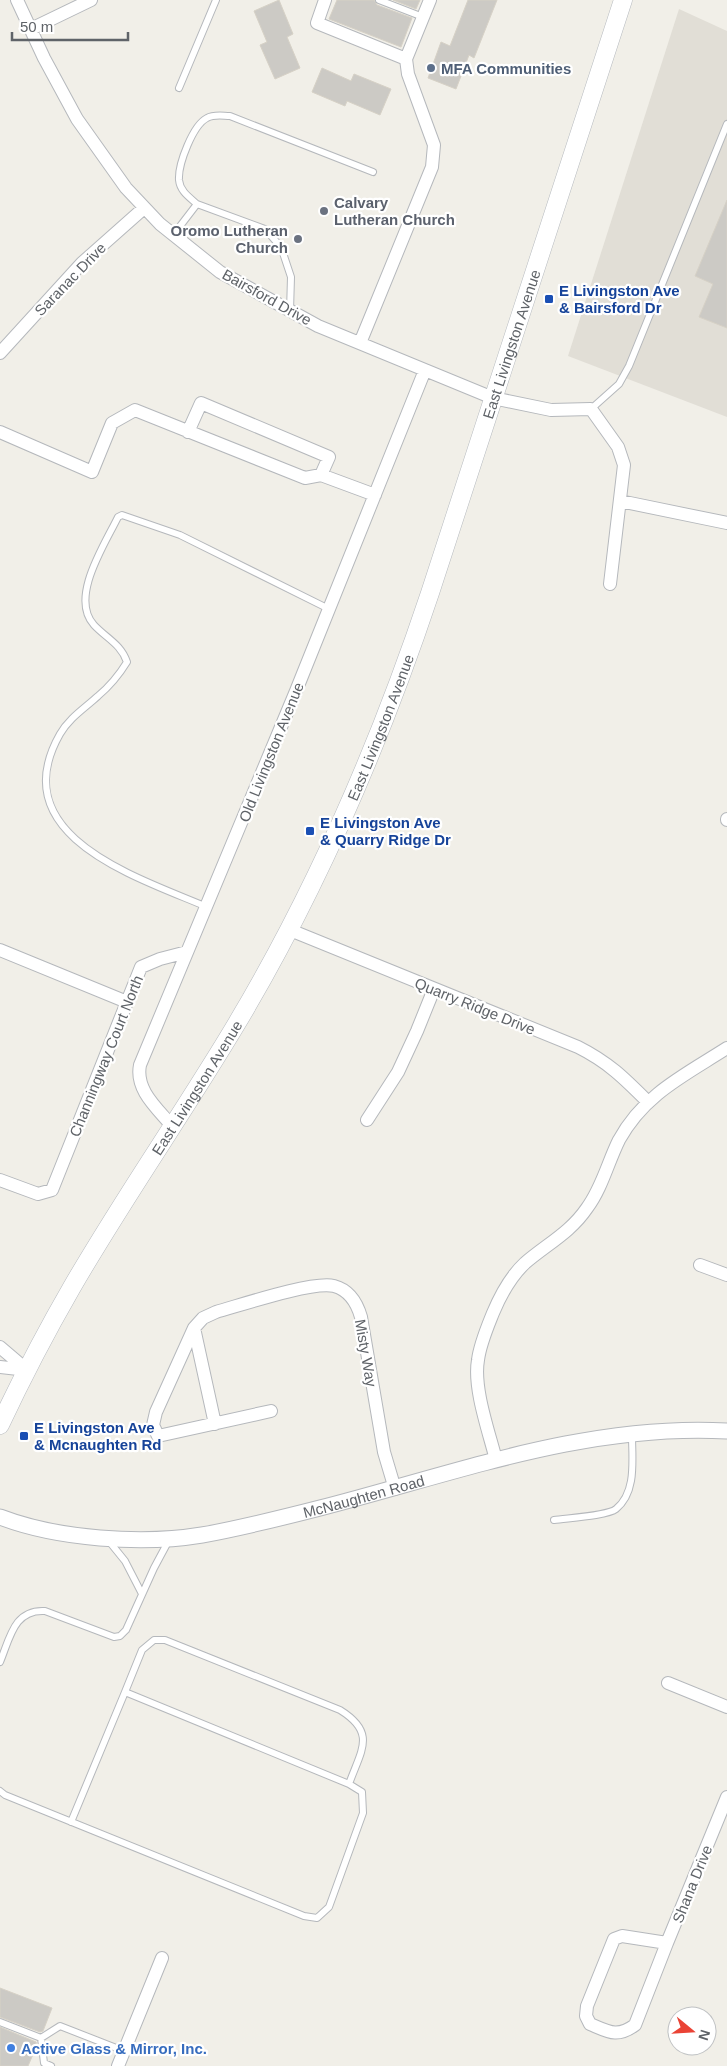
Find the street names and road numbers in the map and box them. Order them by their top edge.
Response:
street label: Saranac Drive [31,239,109,319]
street label: Bairsford Drive [219,266,315,328]
street label: East Livingston Avenue [479,267,543,421]
street label: East Livingston Avenue [343,652,417,803]
street label: Old Livingston Avenue [235,680,307,824]
street label: Channingway Court North [66,973,146,1139]
street label: Quarry Ridge Drive [412,974,538,1038]
street label: East Livingston Avenue [148,1017,245,1158]
street label: Misty Way [352,1318,380,1389]
street label: McNaughten Road [301,1471,426,1521]
street label: Shana Drive [669,1843,715,1925]

